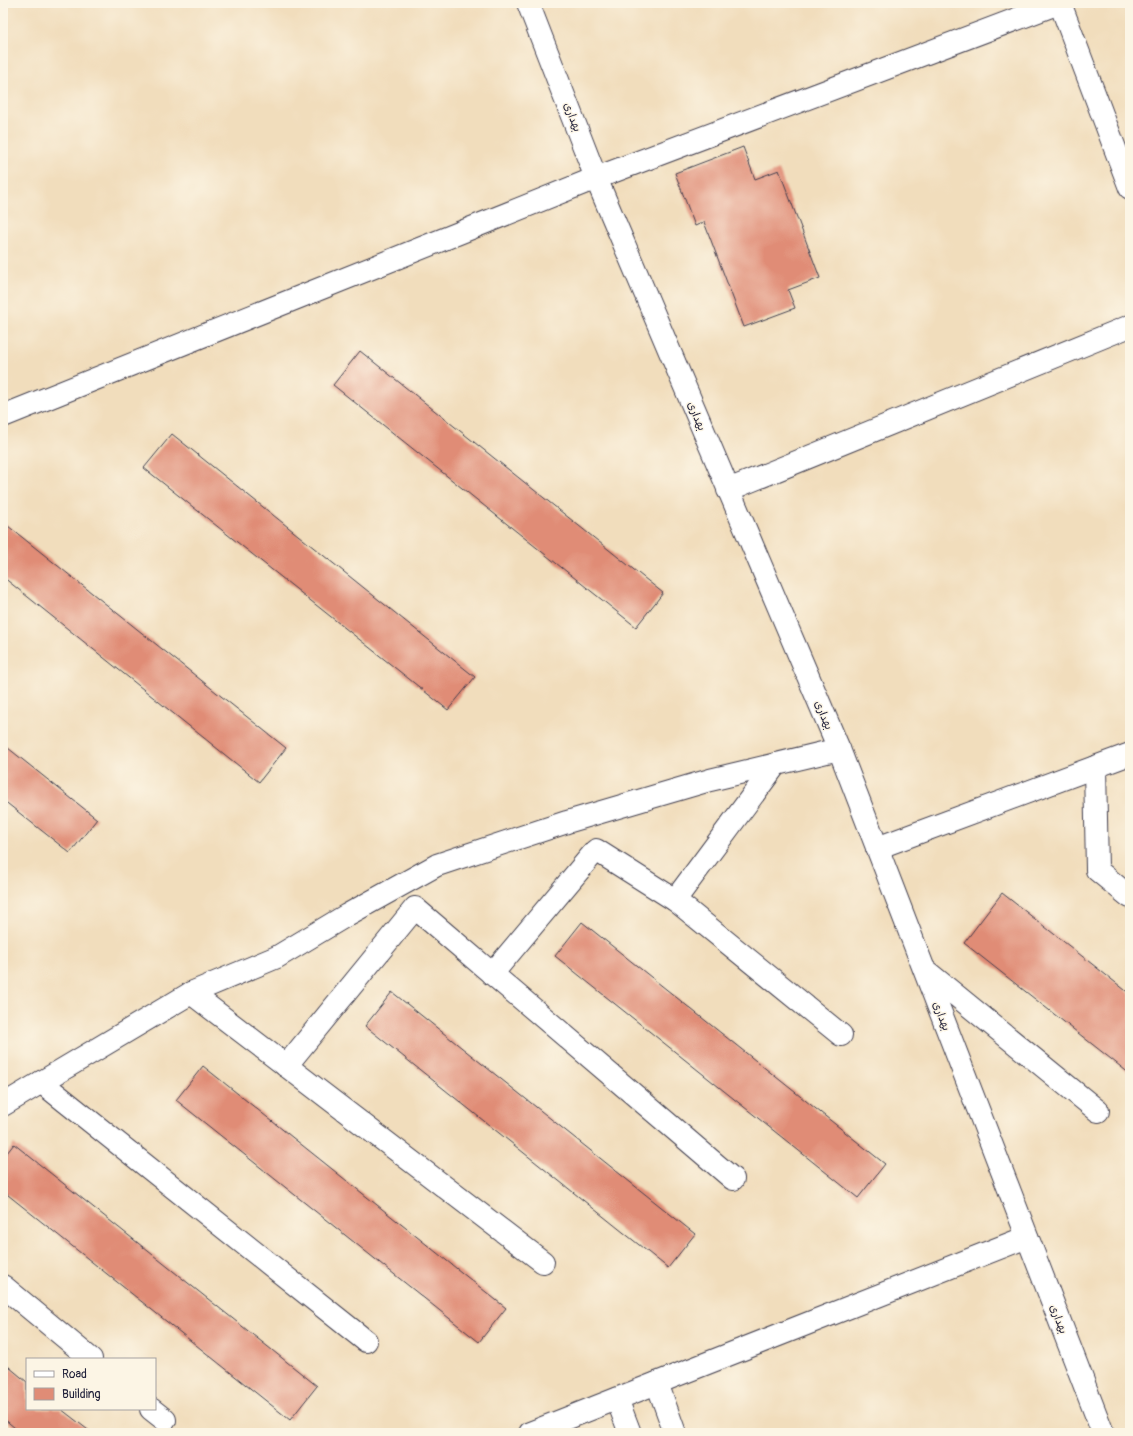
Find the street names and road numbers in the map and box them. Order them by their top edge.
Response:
street label: بهداری [560,101,584,134]
street label: بهداری [684,400,708,433]
street label: بهداری [811,699,835,732]
street label: بهداری [929,1000,953,1033]
street label: بهداری [1046,1303,1070,1336]

